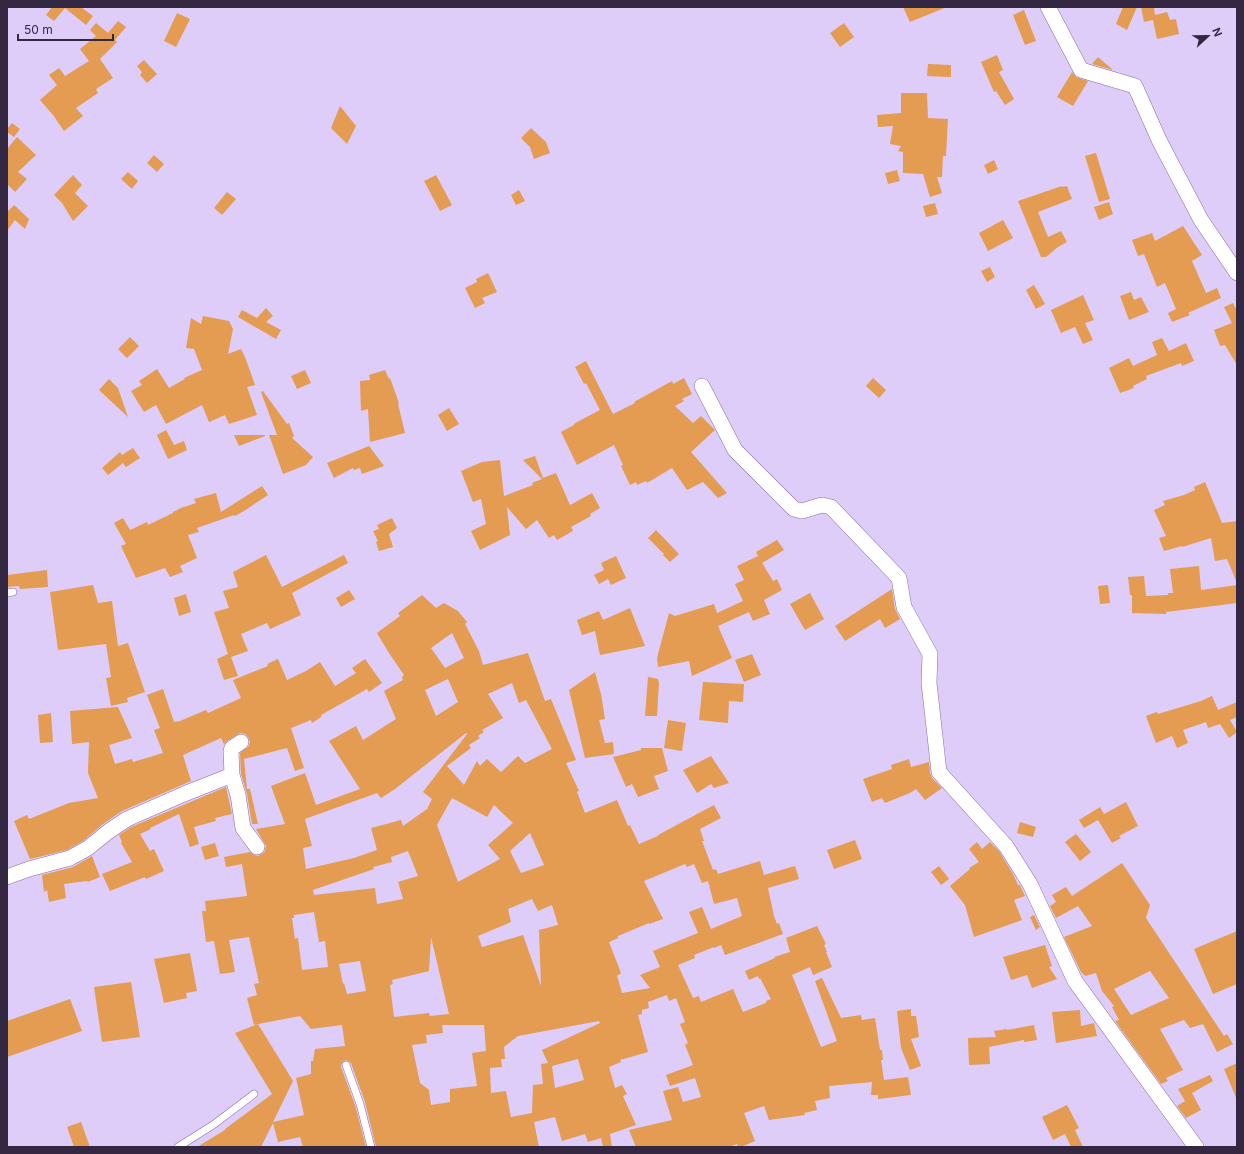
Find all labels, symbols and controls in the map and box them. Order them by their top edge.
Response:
scale bar [18,16,113,42]
north arrow [1188,16,1228,56]
text: 50 m [24,22,53,37]
text: N [1209,26,1225,39]

